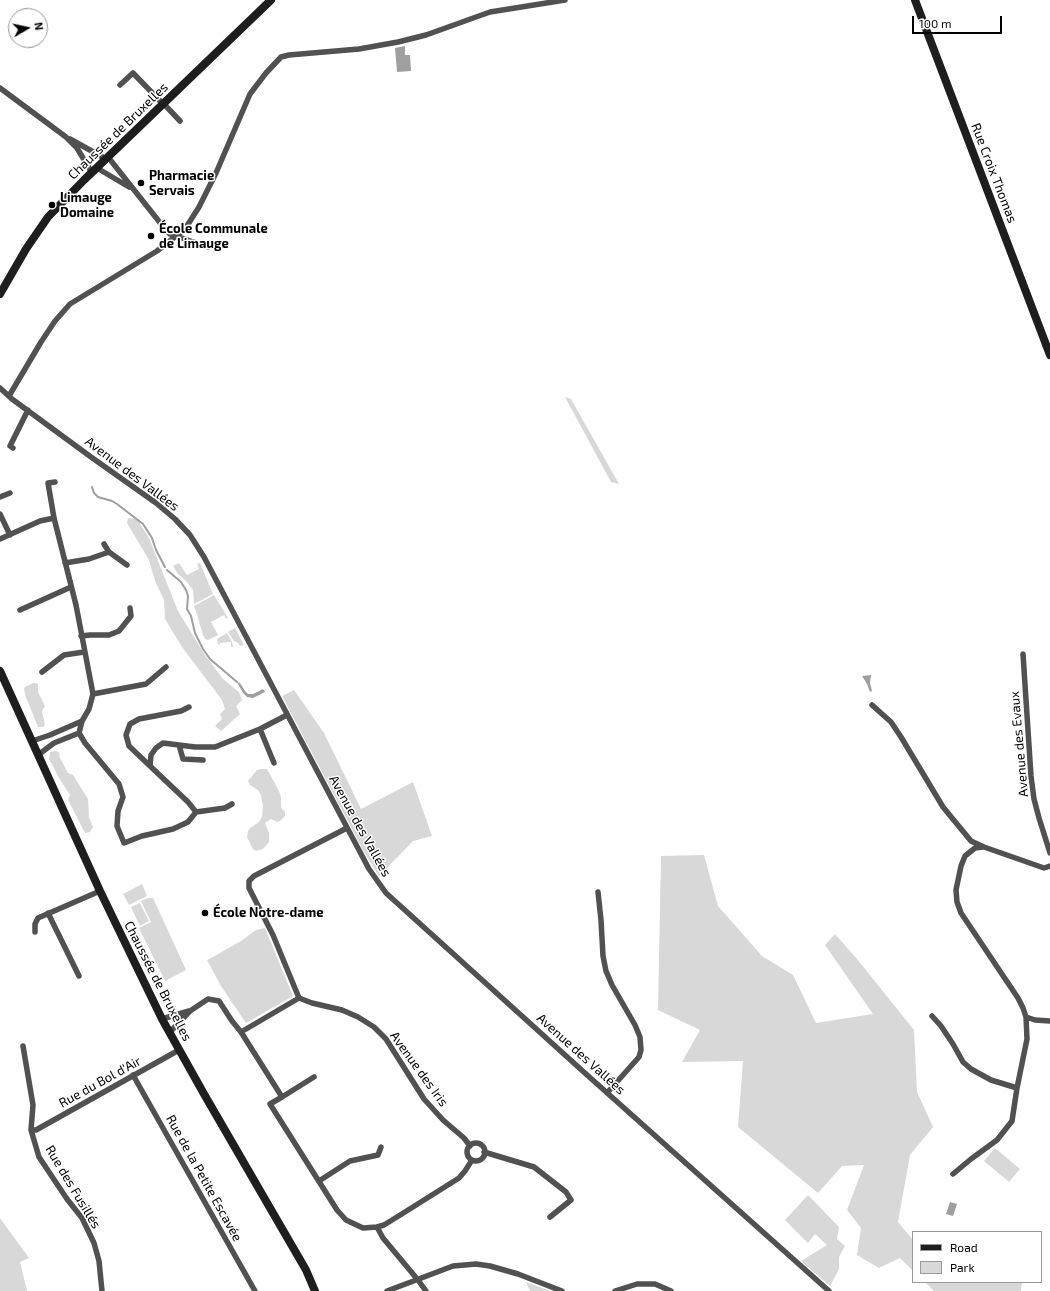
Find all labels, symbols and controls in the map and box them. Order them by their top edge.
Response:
north arrow [8,8,48,48]
scale bar [914,8,1004,34]
text: 100 m [919,16,951,30]
text: N [32,21,46,31]
street label: Chaussée de Bruxelles [65,79,171,183]
street label: Rue Croix Thomas [968,121,1020,225]
place label: Pharmacie Servais [149,168,214,199]
marker: Pharmacie Servais [136,178,146,188]
place label: Limauge Domaine [60,190,114,221]
marker: Limauge Domaine [47,200,57,210]
place label: École Communale de Limauge [159,221,268,252]
marker: École Communale de Limauge [146,231,156,241]
street label: Avenue des Vallées [82,434,182,514]
street label: Avenue des Evaux [1007,691,1031,797]
street label: Avenue des Vallées [326,773,394,879]
place label: École Notre-dame [213,905,324,921]
marker: École Notre-dame [200,908,210,918]
street label: Chaussée de Bruxelles [121,918,195,1044]
street label: Avenue des Vallées [534,1010,628,1098]
street label: Avenue des Iris [387,1028,451,1110]
street label: Rue du Bol d'Air [56,1053,144,1111]
street label: Rue de la Petite Escavée [163,1112,245,1244]
street label: Rue des Fusillés [42,1142,104,1232]
legend [912,1231,1042,1283]
text: Road [950,1240,978,1254]
text: Park [950,1260,975,1274]

